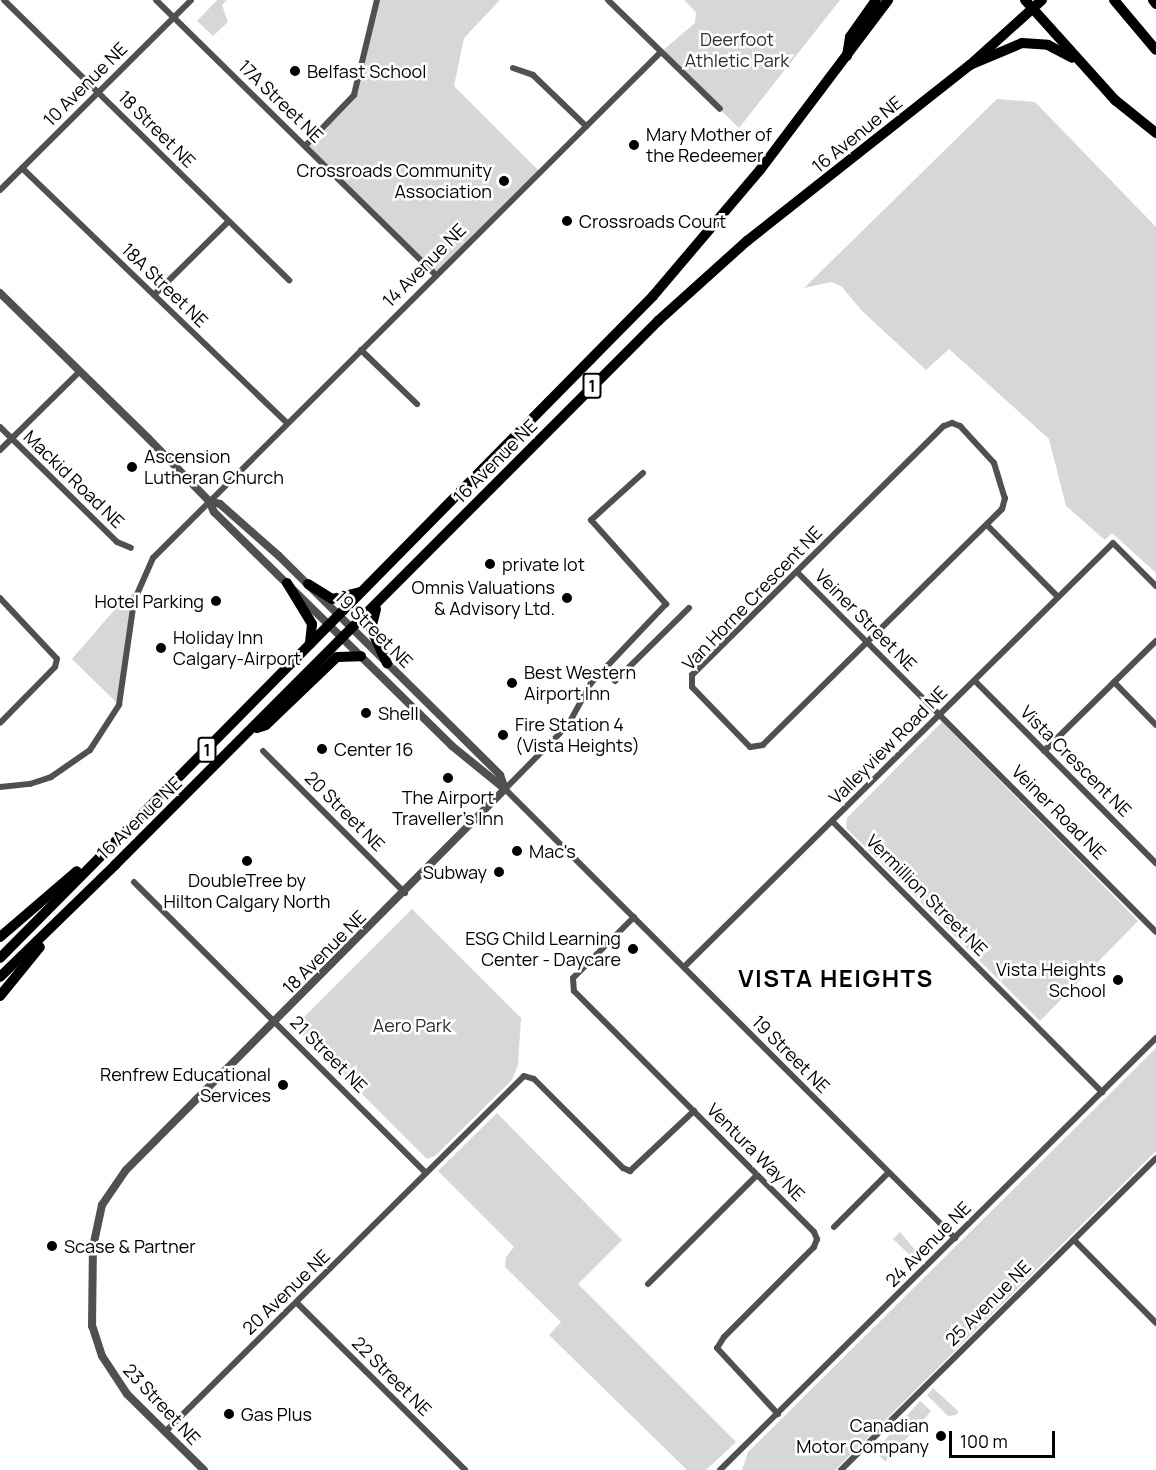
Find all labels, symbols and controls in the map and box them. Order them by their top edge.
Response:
park label: Deerfoot Athletic Park [685,29,789,72]
street label: 10 Avenue NE [39,38,131,130]
street label: 17A Street NE [234,55,328,147]
place label: Belfast School [307,60,426,82]
marker: Belfast School [288,64,302,78]
street label: 18 Street NE [114,86,200,172]
street label: 16 Avenue NE [808,91,906,177]
place label: Mary Mother of the Redeemer [646,124,772,166]
marker: Mary Mother of the Redeemer [627,138,641,152]
place label: Crossroads Community Association [297,160,492,202]
marker: Crossroads Community Association [497,174,511,188]
place label: Crossroads Court [579,210,726,232]
marker: Crossroads Court [560,214,574,228]
street label: 14 Avenue NE [378,219,470,311]
street label: 18A Street NE [117,238,213,332]
road number: 1 [582,373,602,399]
street label: 16 Avenue NE [449,415,541,507]
street label: Mackid Road NE [19,426,129,532]
place label: Ascension Lutheran Church [144,446,284,488]
marker: Ascension Lutheran Church [125,460,139,474]
street label: Van Horne Crescent NE [678,522,826,674]
place label: private lot [502,553,585,575]
marker: private lot [483,557,497,571]
street label: Veiner Street NE [811,565,921,675]
place label: Omnis Valuations & Advisory Ltd. [412,577,555,620]
street label: 19 Street NE [331,586,417,672]
place label: Hotel Parking [94,590,204,612]
marker: Omnis Valuations & Advisory Ltd. [560,591,574,605]
marker: Hotel Parking [209,594,223,608]
place label: Holiday Inn Calgary-Airport [173,627,301,670]
marker: Holiday Inn Calgary-Airport [154,641,168,655]
place label: Best Western Airport Inn [524,662,636,704]
marker: Best Western Airport Inn [505,676,519,690]
street label: Valleyview Road NE [824,681,952,809]
street label: Vista Crescent NE [1016,701,1136,821]
place label: Shell [378,702,419,724]
marker: Shell [359,706,373,720]
place label: Fire Station 4 (Vista Heights) [515,714,640,756]
marker: Fire Station 4 (Vista Heights) [496,728,510,742]
road number: 1 [196,737,218,763]
place label: Center 16 [334,738,413,760]
marker: Center 16 [315,742,329,756]
street label: Veiner Road NE [1007,760,1111,864]
street label: 20 Street NE [301,767,389,855]
marker: The Airport Traveller's Inn [441,771,455,785]
street label: 16 Avenue NE [92,772,186,864]
place label: The Airport Traveller's Inn [392,787,504,830]
street label: Vermillion Street NE [862,830,992,960]
place label: Mac's [529,840,576,862]
marker: Mac's [510,844,524,858]
marker: DoubleTree by Hilton Calgary North [240,854,254,868]
place label: Subway [423,861,487,883]
marker: Subway [492,865,506,879]
place label: DoubleTree by Hilton Calgary North [163,870,331,912]
street label: 18 Avenue NE [278,906,370,998]
place label: ESG Child Learning Center - Daycare [465,928,621,970]
marker: ESG Child Learning Center - Daycare [626,942,640,956]
place label: Vista Heights School [996,959,1106,1002]
district label: VISTA HEIGHTS [738,964,934,992]
marker: Vista Heights School [1111,973,1125,987]
street label: 21 Street NE [286,1011,372,1097]
street label: 19 Street NE [748,1011,834,1097]
park label: Aero Park [373,1014,451,1036]
place label: Renfrew Educational Services [100,1064,271,1106]
marker: Renfrew Educational Services [276,1078,290,1092]
street label: Ventura Way NE [703,1099,809,1205]
street label: 24 Avenue NE [881,1197,975,1291]
place label: Scase & Partner [64,1235,196,1257]
marker: Scase & Partner [45,1239,59,1253]
street label: 20 Avenue NE [238,1245,334,1339]
street label: 25 Avenue NE [941,1256,1035,1350]
street label: 22 Street NE [348,1332,436,1420]
street label: 23 Street NE [119,1359,205,1449]
place label: Gas Plus [241,1403,312,1425]
marker: Gas Plus [222,1407,236,1421]
place label: Canadian Motor Company [796,1415,929,1458]
scale bar [952,1419,1058,1457]
marker: Canadian Motor Company [934,1429,948,1443]
text: 100 m [960,1429,1008,1453]

